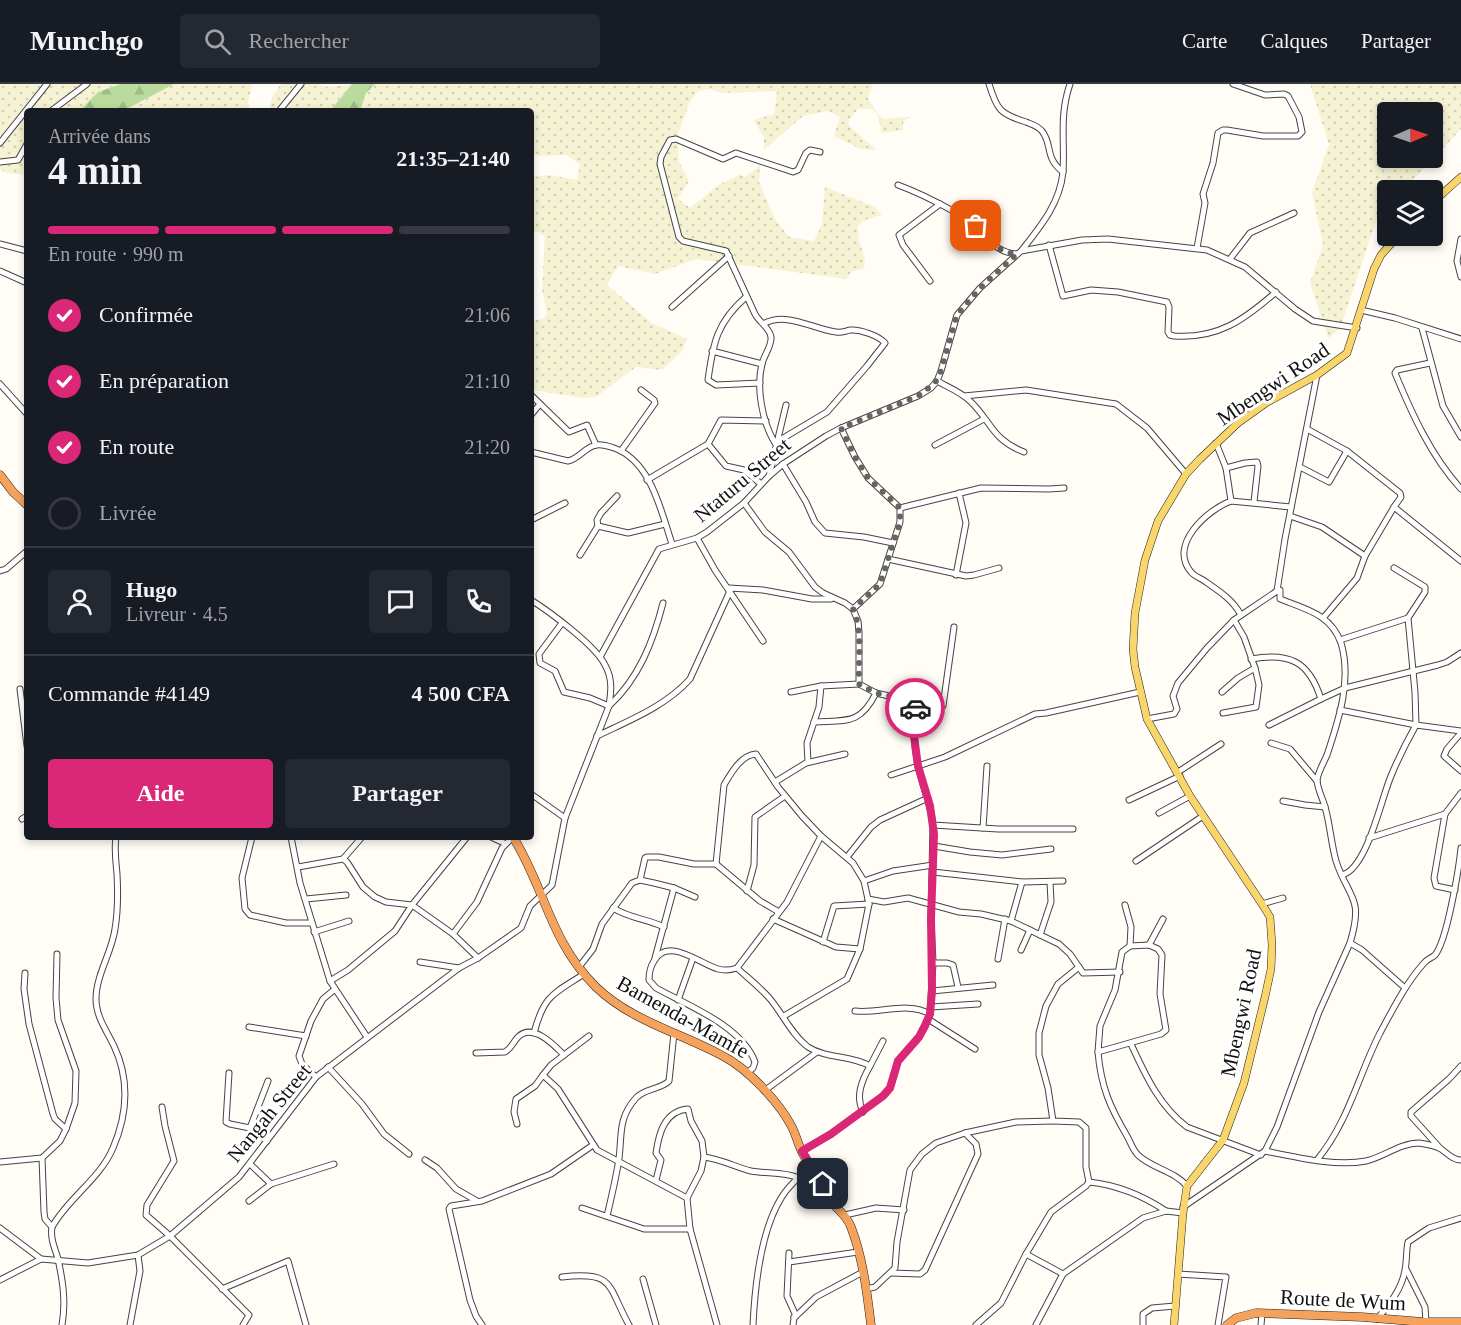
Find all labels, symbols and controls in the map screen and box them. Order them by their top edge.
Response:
search box [180,14,600,68]
text: Munchgo [30,25,144,56]
icon: search [201,25,234,58]
text: Rechercher [249,28,349,53]
text: Carte [1182,29,1227,53]
text: Calques [1260,29,1328,53]
text: Partager [1361,29,1431,53]
north arrow [1377,102,1443,168]
map controls [1377,102,1443,246]
text: Arrivée dans [48,125,151,147]
text: 21:35–21:40 [396,146,510,171]
text: 4 min [48,149,142,192]
button: layers [1377,180,1443,246]
pin [950,200,1001,251]
icon: bag [959,209,992,242]
text: En route · 990 m [48,243,184,265]
icon: check [48,299,81,332]
text: Confirmée [99,302,193,327]
text: 21:06 [464,304,510,326]
street label: Mbengwi Road [1212,337,1334,430]
icon: check [48,365,81,398]
text: En préparation [99,368,229,393]
text: 21:10 [464,370,510,392]
icon: check [48,431,81,464]
street label: Ntaturu Street [689,433,795,527]
text: En route [99,434,174,459]
text: 21:20 [464,436,510,458]
text: Livrée [99,500,156,525]
button: person [48,570,111,633]
button: chat [369,570,432,633]
button: phone [447,570,510,633]
text: Hugo [126,577,177,602]
text: Livreur · 4.5 [126,603,228,625]
courier [885,678,945,738]
text: Commande #4149 [48,681,210,706]
text: 4 500 CFA [411,681,510,706]
icon: car [899,692,932,725]
button: Aide [48,759,273,828]
button: Partager [285,759,510,828]
street label: Mbengwi Road [1216,946,1266,1079]
street label: Bamenda-Mamfe [613,971,753,1063]
street label: Nangah Street [222,1059,316,1167]
pin [797,1158,848,1209]
icon: home [806,1167,839,1200]
street label: Route de Wum [1279,1285,1407,1315]

